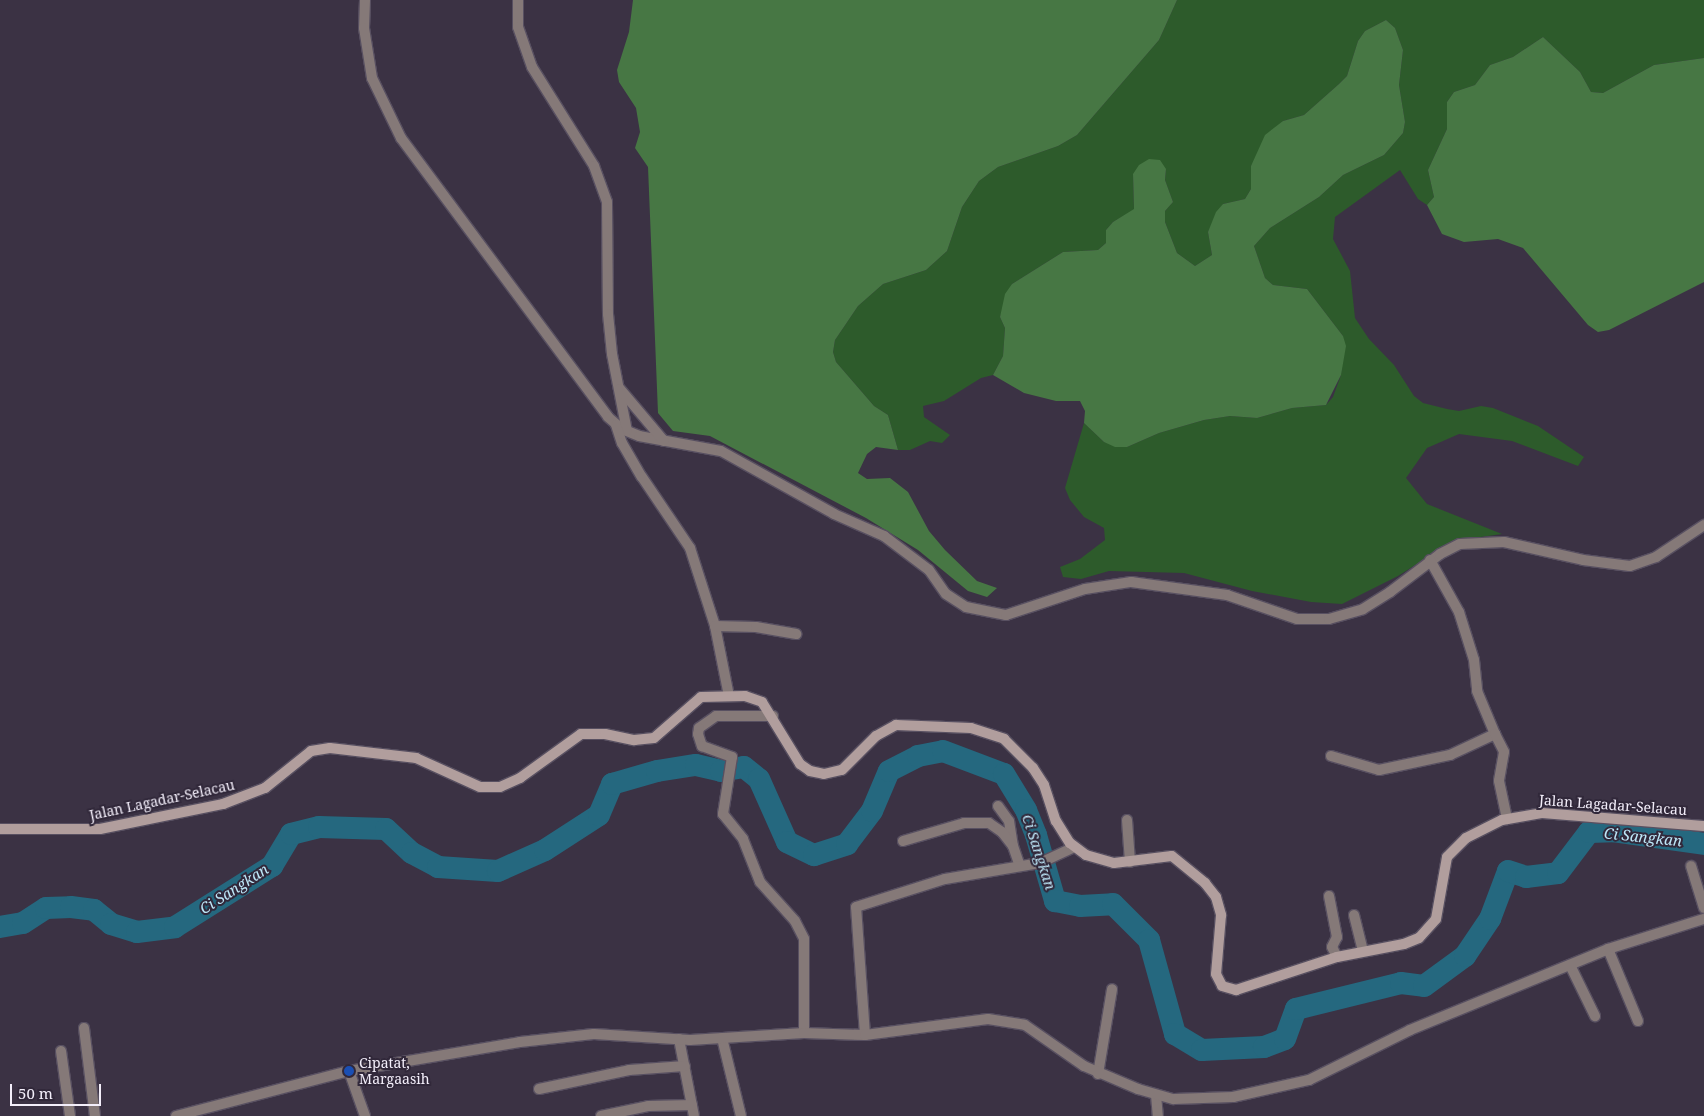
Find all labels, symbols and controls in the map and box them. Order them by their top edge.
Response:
street label: Jalan Lagadar-Selacau [88,776,236,824]
street label: Jalan Lagadar-Selacau [1538,791,1688,819]
water label: Ci Sangkan [1018,812,1060,892]
water label: Ci Sangkan [1603,824,1683,850]
water label: Ci Sangkan [196,860,272,918]
place label: Cipatat, Margaasih [359,1055,430,1088]
marker: Cipatat, Margaasih [343,1065,355,1077]
scale bar [12,1074,104,1106]
text: 50 m [18,1083,53,1103]

